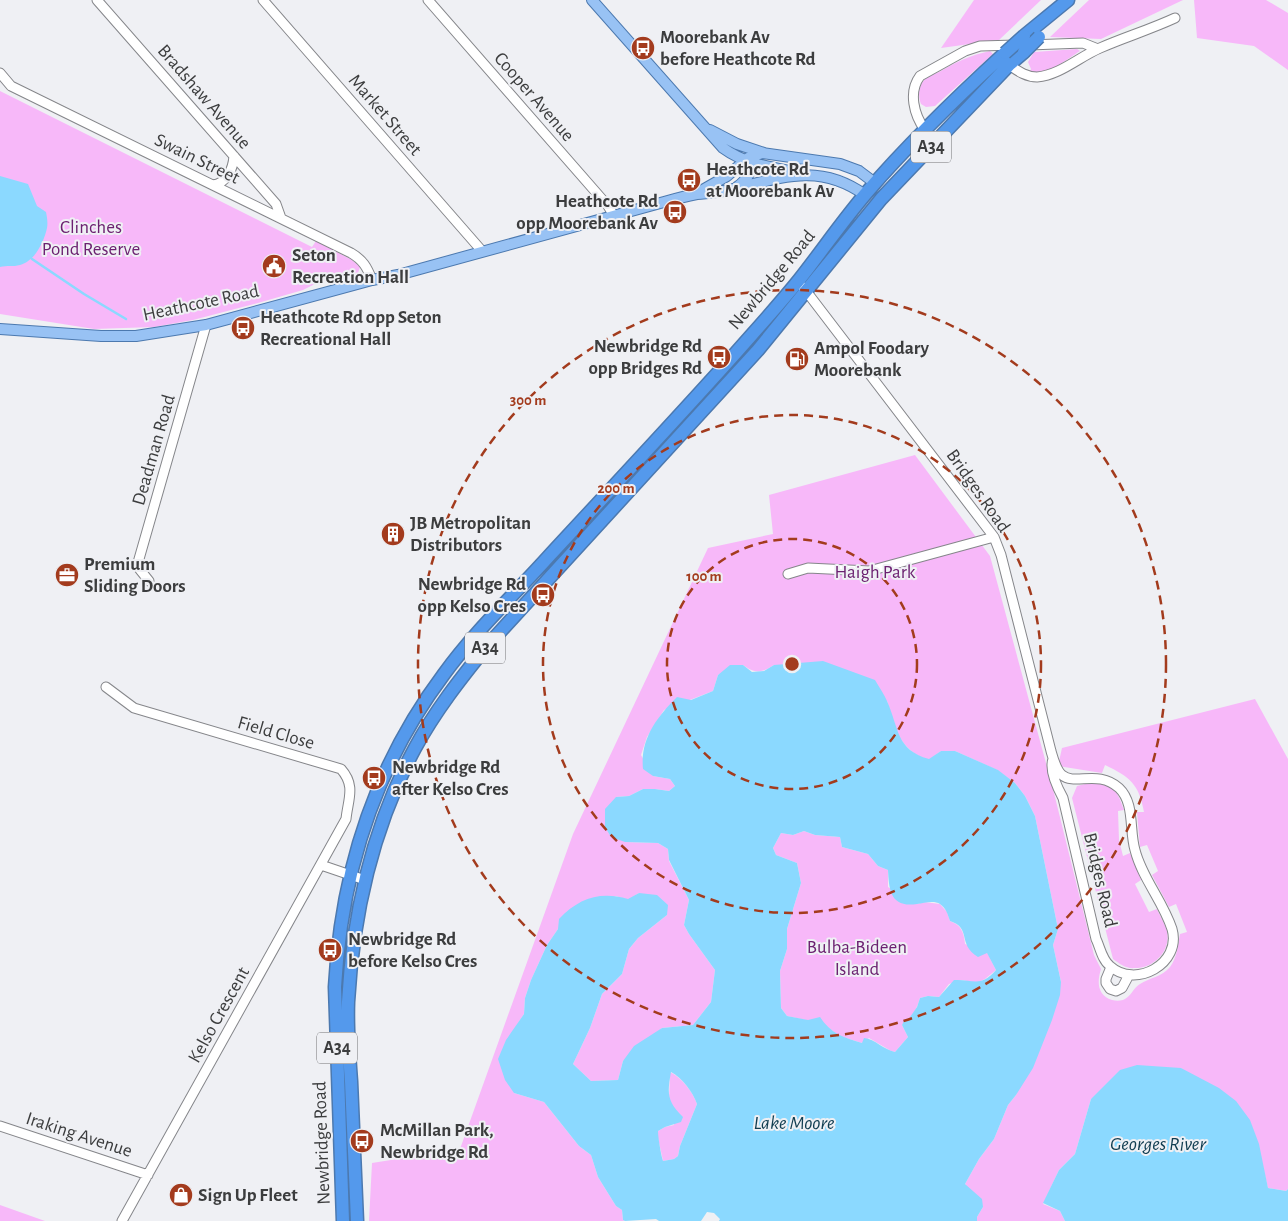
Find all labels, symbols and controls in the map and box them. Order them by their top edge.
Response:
place label: Moorebank Av before Heathcote Rd [660,28,816,69]
bus stop icon: Moorebank Av before Heathcote Rd [630,35,656,61]
street label: Bradshaw Avenue [154,41,254,153]
street label: Cooper Avenue [490,49,578,145]
street label: Market Street [345,71,425,159]
street label: Swain Street [151,130,243,188]
road number: A34 [911,132,951,162]
place label: Heathcote Rd at Moorebank Av [706,160,835,201]
bus stop icon: Heathcote Rd at Moorebank Av [676,167,702,193]
place label: Heathcote Rd opp Moorebank Av [516,192,659,233]
bus stop icon: Heathcote Rd opp Moorebank Av [662,199,688,225]
park label: Clinches Pond Reserve [42,218,140,259]
street label: Newbridge Road [725,227,819,333]
place label: Seton Recreation Hall [292,246,409,287]
public building icon: Seton Recreation Hall [261,253,287,279]
street label: Heathcote Road [141,281,261,325]
place label: Heathcote Rd opp Seton Recreational Hall [260,308,441,349]
bus stop icon: Heathcote Rd opp Seton Recreational Hall [230,315,256,341]
place label: Newbridge Rd opp Bridges Rd [588,337,702,378]
place label: Ampol Foodary Moorebank [814,339,929,380]
bus stop icon: Newbridge Rd opp Bridges Rd [706,344,732,370]
fuel station icon: Ampol Foodary Moorebank [784,346,810,372]
street label: Deadman Road [129,392,179,507]
text: 300 m [510,393,546,408]
street label: Bridges Road [943,446,1014,536]
text: 200 m [597,481,635,496]
place label: JB Metropolitan Distributors [410,514,531,555]
building icon: JB Metropolitan Distributors [380,521,406,547]
place label: Premium Sliding Doors [84,555,186,596]
office icon: Premium Sliding Doors [54,562,80,588]
park label: Haigh Park [834,563,916,582]
text: 100 m [686,569,722,584]
place label: Newbridge Rd opp Kelso Cres [418,575,526,616]
bus stop icon: Newbridge Rd opp Kelso Cres [530,582,556,608]
road number: A34 [465,632,505,664]
centre of rings [783,655,801,673]
street label: Field Close [235,713,317,753]
place label: Newbridge Rd after Kelso Cres [392,758,508,799]
bus stop icon: Newbridge Rd after Kelso Cres [361,765,387,791]
street label: Bridges Road [1080,831,1120,929]
place label: Newbridge Rd before Kelso Cres [348,930,477,971]
bus stop icon: Newbridge Rd before Kelso Cres [317,937,343,963]
park label: Bulba-Bideen Island [807,938,907,979]
street label: Kelso Crescent [185,964,253,1066]
road number: A34 [317,1032,357,1064]
street label: Newbridge Road [310,1081,334,1205]
street label: Iraking Avenue [24,1109,134,1161]
water label: Lake Moore [753,1113,835,1133]
place label: McMillan Park, Newbridge Rd [380,1121,494,1162]
bus stop icon: McMillan Park, Newbridge Rd [349,1128,375,1154]
water label: Georges River [1110,1134,1206,1154]
shop icon: Sign Up Fleet [168,1182,194,1208]
place label: Sign Up Fleet [198,1186,298,1205]

